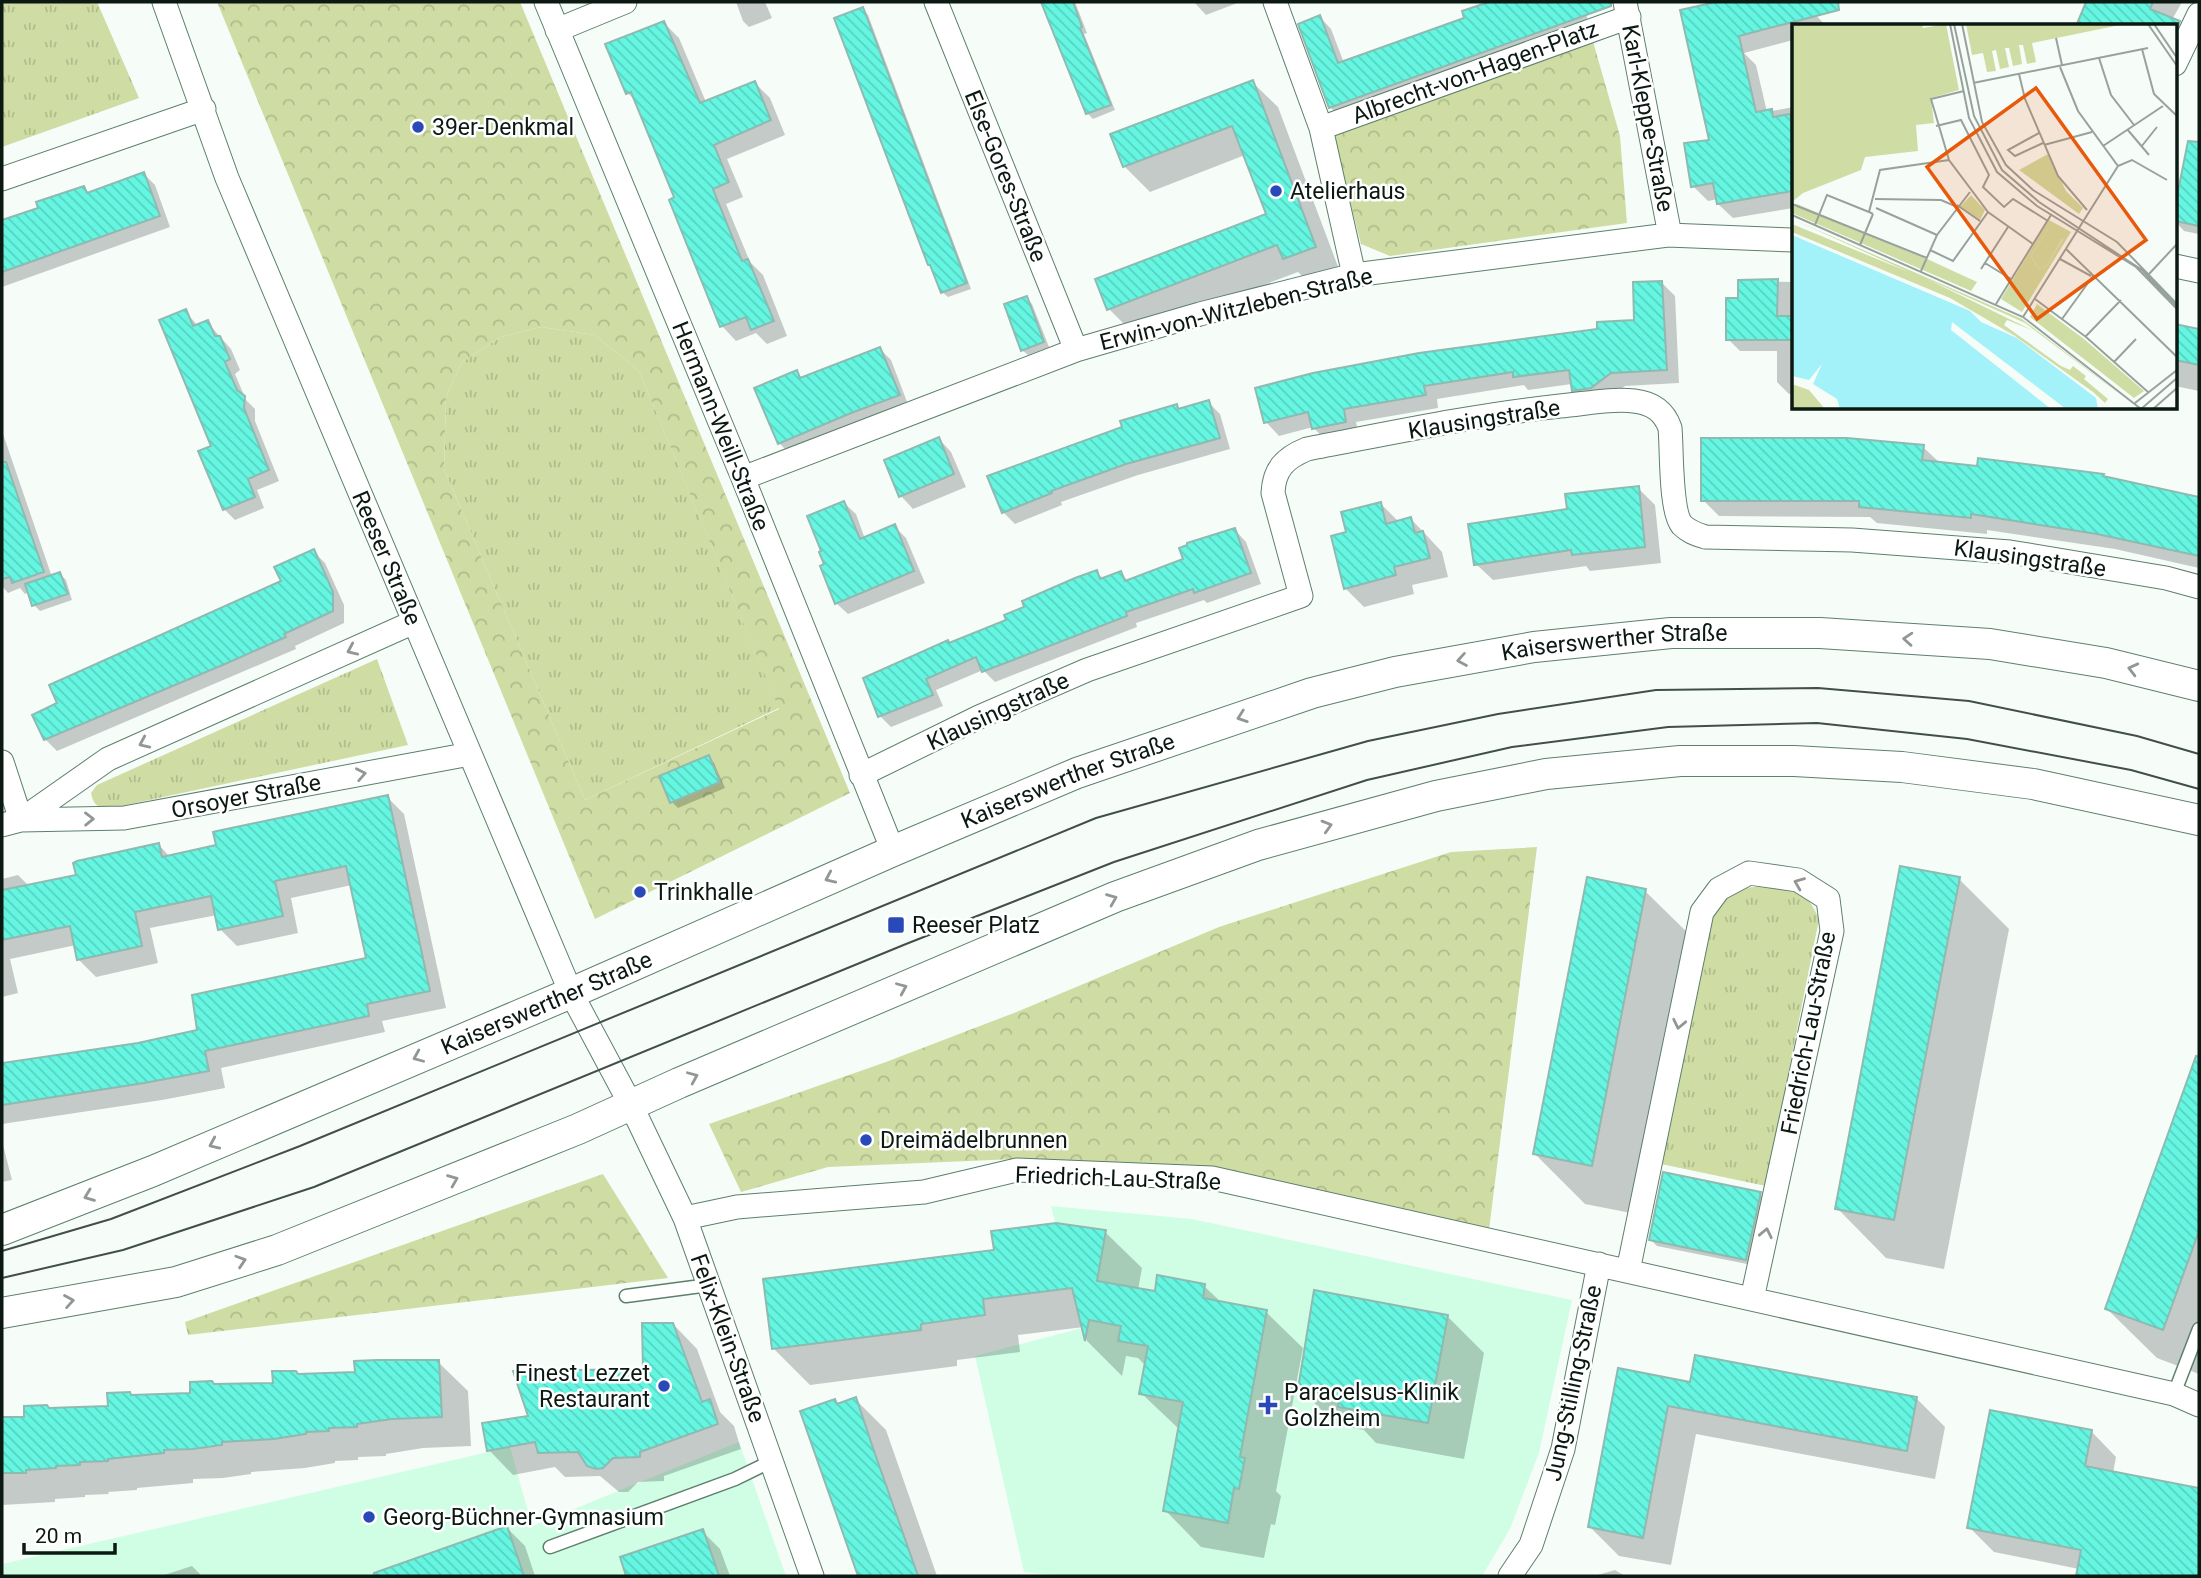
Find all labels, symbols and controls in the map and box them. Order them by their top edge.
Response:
street label: Albrecht-von-Hagen-Platz [1349,15,1602,130]
street label: Karl-Kleppe-Straße [1616,22,1679,214]
inset map [1792,24,2176,410]
street label: Else-Gores-Straße [959,86,1052,266]
place label: 39er-Denkmal [432,114,574,141]
marker: 39er-Denkmal [410,119,426,135]
place label: Atelierhaus [1290,178,1405,205]
marker: Atelierhaus [1268,183,1284,199]
street label: Erwin-von-Witzleben-Straße [1097,263,1375,356]
street label: Hermann-Weill-Straße [666,318,775,535]
street label: Klausingstraße [1406,394,1562,445]
street label: Reeser Straße [346,487,427,629]
street label: Klausingstraße [1952,534,2108,583]
street label: Kaiserswerther Straße [1499,620,1728,667]
one-way arrow [1902,631,1913,646]
one-way arrow [346,642,359,656]
one-way arrow [1456,652,1468,667]
one-way arrow [2127,663,2139,678]
street label: Klausingstraße [923,667,1073,756]
one-way arrow [1237,709,1249,723]
street label: Kaiserswerther Straße [957,728,1178,835]
one-way arrow [139,735,151,749]
one-way arrow [355,767,367,782]
street label: Orsoyer Straße [169,769,323,824]
one-way arrow [84,811,95,827]
one-way arrow [1321,820,1333,835]
one-way arrow [825,870,837,884]
one-way arrow [1794,878,1806,892]
place label: Trinkhalle [654,879,753,906]
marker: Trinkhalle [632,884,648,900]
one-way arrow [1105,894,1117,908]
place label: Reeser Platz [912,912,1040,939]
marker: Reeser Platz [886,915,906,935]
street label: Friedrich-Lau-Straße [1776,929,1841,1137]
street label: Kaiserswerther Straße [437,946,656,1061]
one-way arrow [895,982,907,996]
one-way arrow [1673,1018,1688,1030]
one-way arrow [413,1049,425,1063]
one-way arrow [685,1071,698,1085]
place label: Dreimädelbrunnen [880,1127,1068,1154]
marker: Dreimädelbrunnen [858,1132,874,1148]
one-way arrow [209,1136,221,1150]
street label: Friedrich-Lau-Straße [1014,1161,1222,1196]
one-way arrow [447,1174,459,1188]
one-way arrow [84,1187,96,1201]
one-way arrow [1758,1227,1773,1239]
street label: Felix-Klein-Straße [685,1250,771,1426]
one-way arrow [235,1255,247,1270]
street label: Jung-Stilling-Straße [1540,1283,1607,1484]
one-way arrow [63,1294,75,1309]
place label: Finest Lezzet Restaurant [515,1360,650,1413]
marker: Finest Lezzet Restaurant [656,1378,672,1394]
place label: Paracelsus-Klinik Golzheim [1284,1379,1459,1432]
marker: Paracelsus-Klinik Golzheim [1258,1395,1278,1415]
place label: Georg-Büchner-Gymnasium [383,1504,664,1531]
marker: Georg-Büchner-Gymnasium [361,1509,377,1525]
scale bar [24,1512,116,1556]
text: 20 m [35,1524,82,1548]

